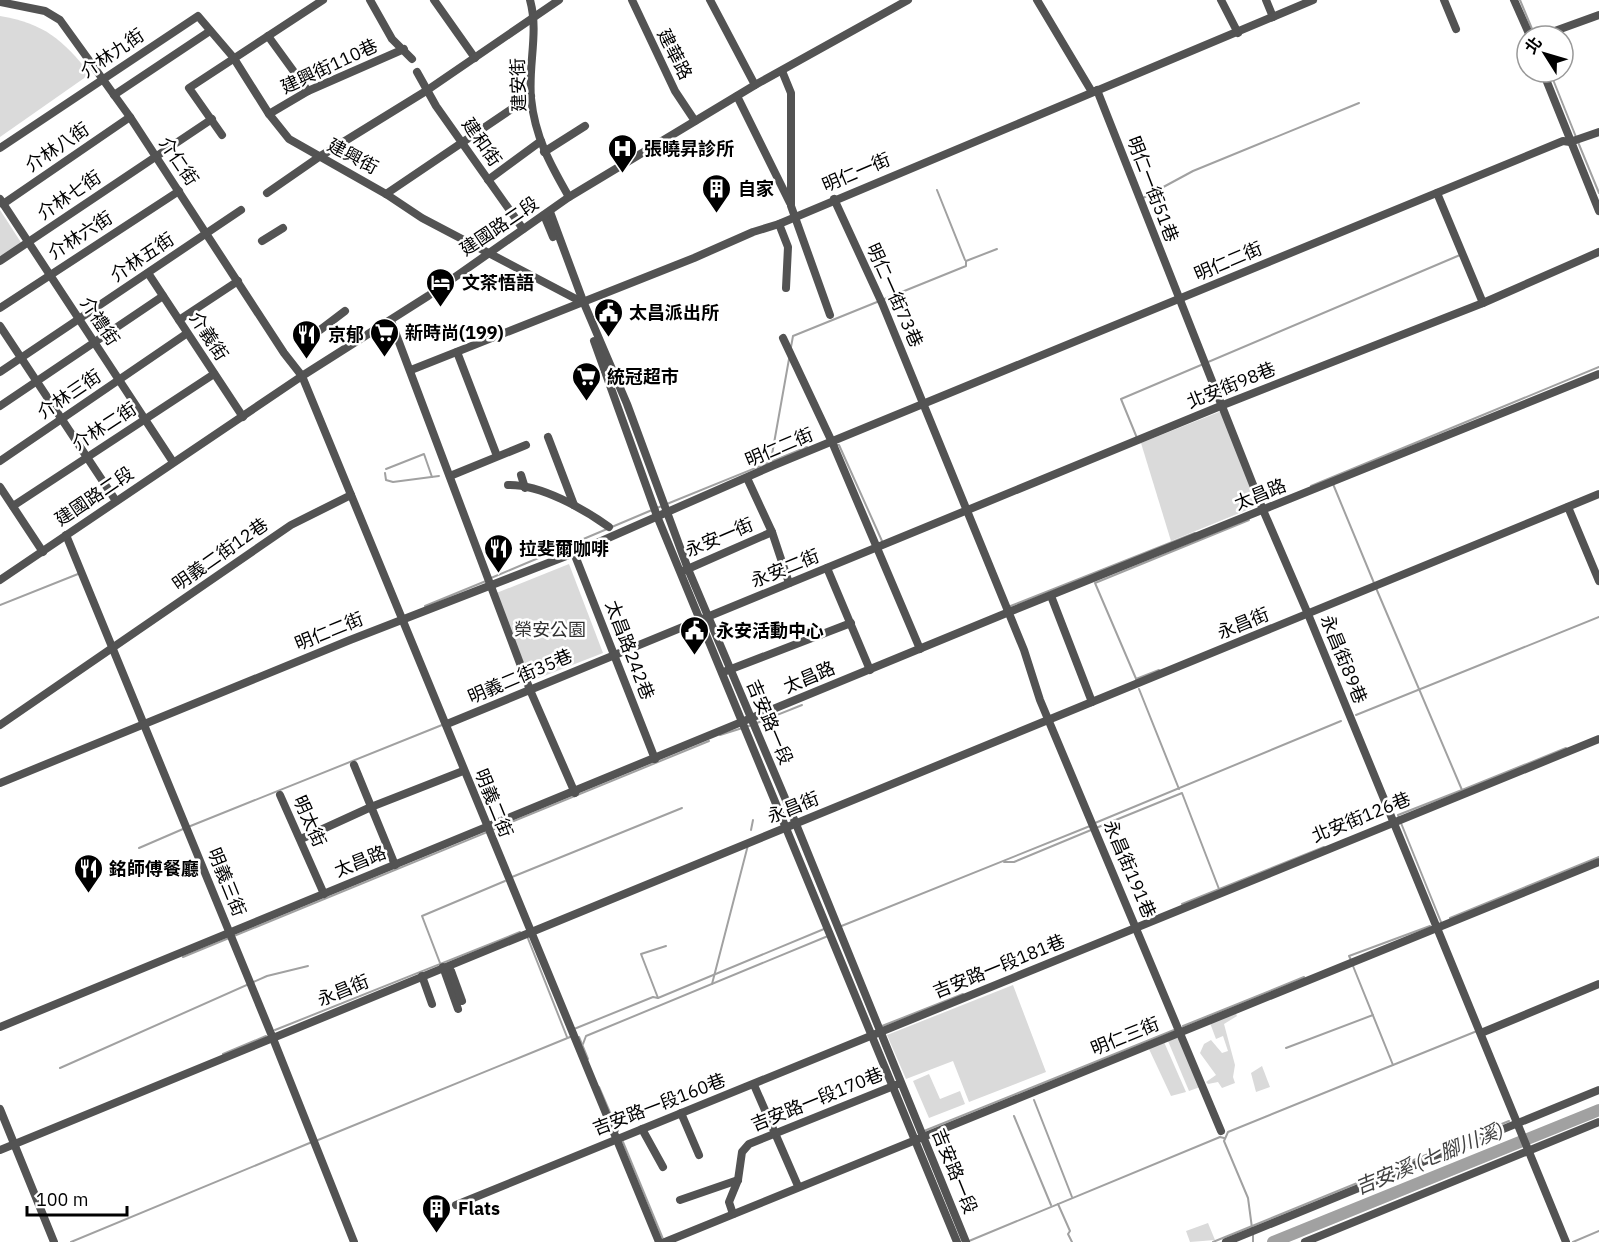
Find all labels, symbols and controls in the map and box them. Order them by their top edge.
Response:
street label: 介林九街 [76,23,148,83]
north arrow [1515,24,1575,84]
street label: 建華路 [652,25,698,83]
text: 北 [1520,33,1546,57]
street label: 建興街110巷 [277,34,381,98]
street label: 建安街 [506,58,530,112]
street label: 建和街 [457,113,507,171]
street label: 介林八街 [21,117,93,177]
street label: 介仁街 [154,132,204,190]
hospital icon: 張曉昇診所 [607,132,639,174]
street label: 建興街 [324,133,382,179]
street label: 明仁一街51巷 [1122,133,1184,245]
place label: 張曉昇診所 [644,137,734,160]
street label: 明仁一街 [818,147,894,197]
street label: 介林七街 [33,165,105,225]
building icon: 自家 [701,172,733,214]
place label: 自家 [738,177,774,200]
street label: 建國路二段 [455,191,543,261]
street label: 介林六街 [44,206,116,264]
street label: 介林五街 [106,227,178,287]
street label: 明仁二街 [1190,236,1266,286]
street label: 明仁一街73巷 [862,239,928,351]
hotel icon: 文茶悟語 [425,266,457,308]
place label: 文茶悟語 [462,271,534,294]
street label: 介禮街 [75,292,125,350]
public building icon: 太昌派出所 [592,296,624,338]
place label: 太昌派出所 [629,301,719,324]
street label: 介義街 [185,307,233,365]
supermarket icon: 新時尚(199) [368,316,400,358]
restaurant icon: 京郁 [291,318,323,360]
place label: 新時尚(199) [405,321,504,344]
place label: 京郁 [328,323,364,346]
street label: 北安街98巷 [1183,357,1279,413]
supermarket icon: 統冠超市 [570,360,602,402]
street label: 介林三街 [33,364,105,424]
place label: 統冠超市 [607,365,679,388]
street label: 介林二街 [68,397,140,455]
street label: 明仁二街 [741,422,817,472]
street label: 建國路二段 [50,461,138,531]
street label: 太昌路 [1231,473,1289,515]
street label: 永安一街 [681,512,757,562]
street label: 明義二街12巷 [168,513,272,595]
restaurant icon: 拉斐爾咖啡 [482,532,514,574]
place label: 拉斐爾咖啡 [519,537,609,560]
street label: 永安二街 [747,544,823,592]
street label: 太昌路242巷 [601,597,659,703]
street label: 永昌街 [1214,602,1272,644]
street label: 明仁二街 [291,607,367,655]
street label: 永昌街89巷 [1316,611,1372,707]
public building icon: 永安活動中心 [679,614,711,656]
park label: 榮安公園 [514,618,586,641]
place label: 永安活動中心 [716,619,824,642]
street label: 明義二街35巷 [464,644,576,708]
street label: 太昌路 [780,656,838,698]
street label: 吉安路一段 [742,676,798,768]
street label: 明義二街 [470,765,518,841]
street label: 永昌街 [764,786,822,828]
street label: 北安街126巷 [1308,787,1414,847]
street label: 明太街 [289,792,331,850]
street label: 永昌街191巷 [1099,816,1161,922]
street label: 太昌路 [331,840,389,882]
street label: 明義三街 [203,844,251,920]
restaurant icon: 銘師傅餐廳 [72,852,104,894]
place label: 銘師傅餐廳 [109,857,199,880]
street label: 吉安路一段181巷 [930,929,1068,1003]
street label: 永昌街 [314,969,372,1011]
street label: 明仁三街 [1087,1012,1163,1060]
street label: 吉安路一段170巷 [748,1062,886,1136]
street label: 吉安路一段160巷 [589,1068,729,1140]
water label: 吉安溪 (七腳川溪) [1351,1116,1507,1200]
street label: 吉安路一段 [927,1125,983,1217]
scale bar [27,1179,128,1217]
text: 100 m [36,1188,88,1211]
building icon: Flats [421,1192,453,1234]
place label: Flats [458,1197,500,1220]

